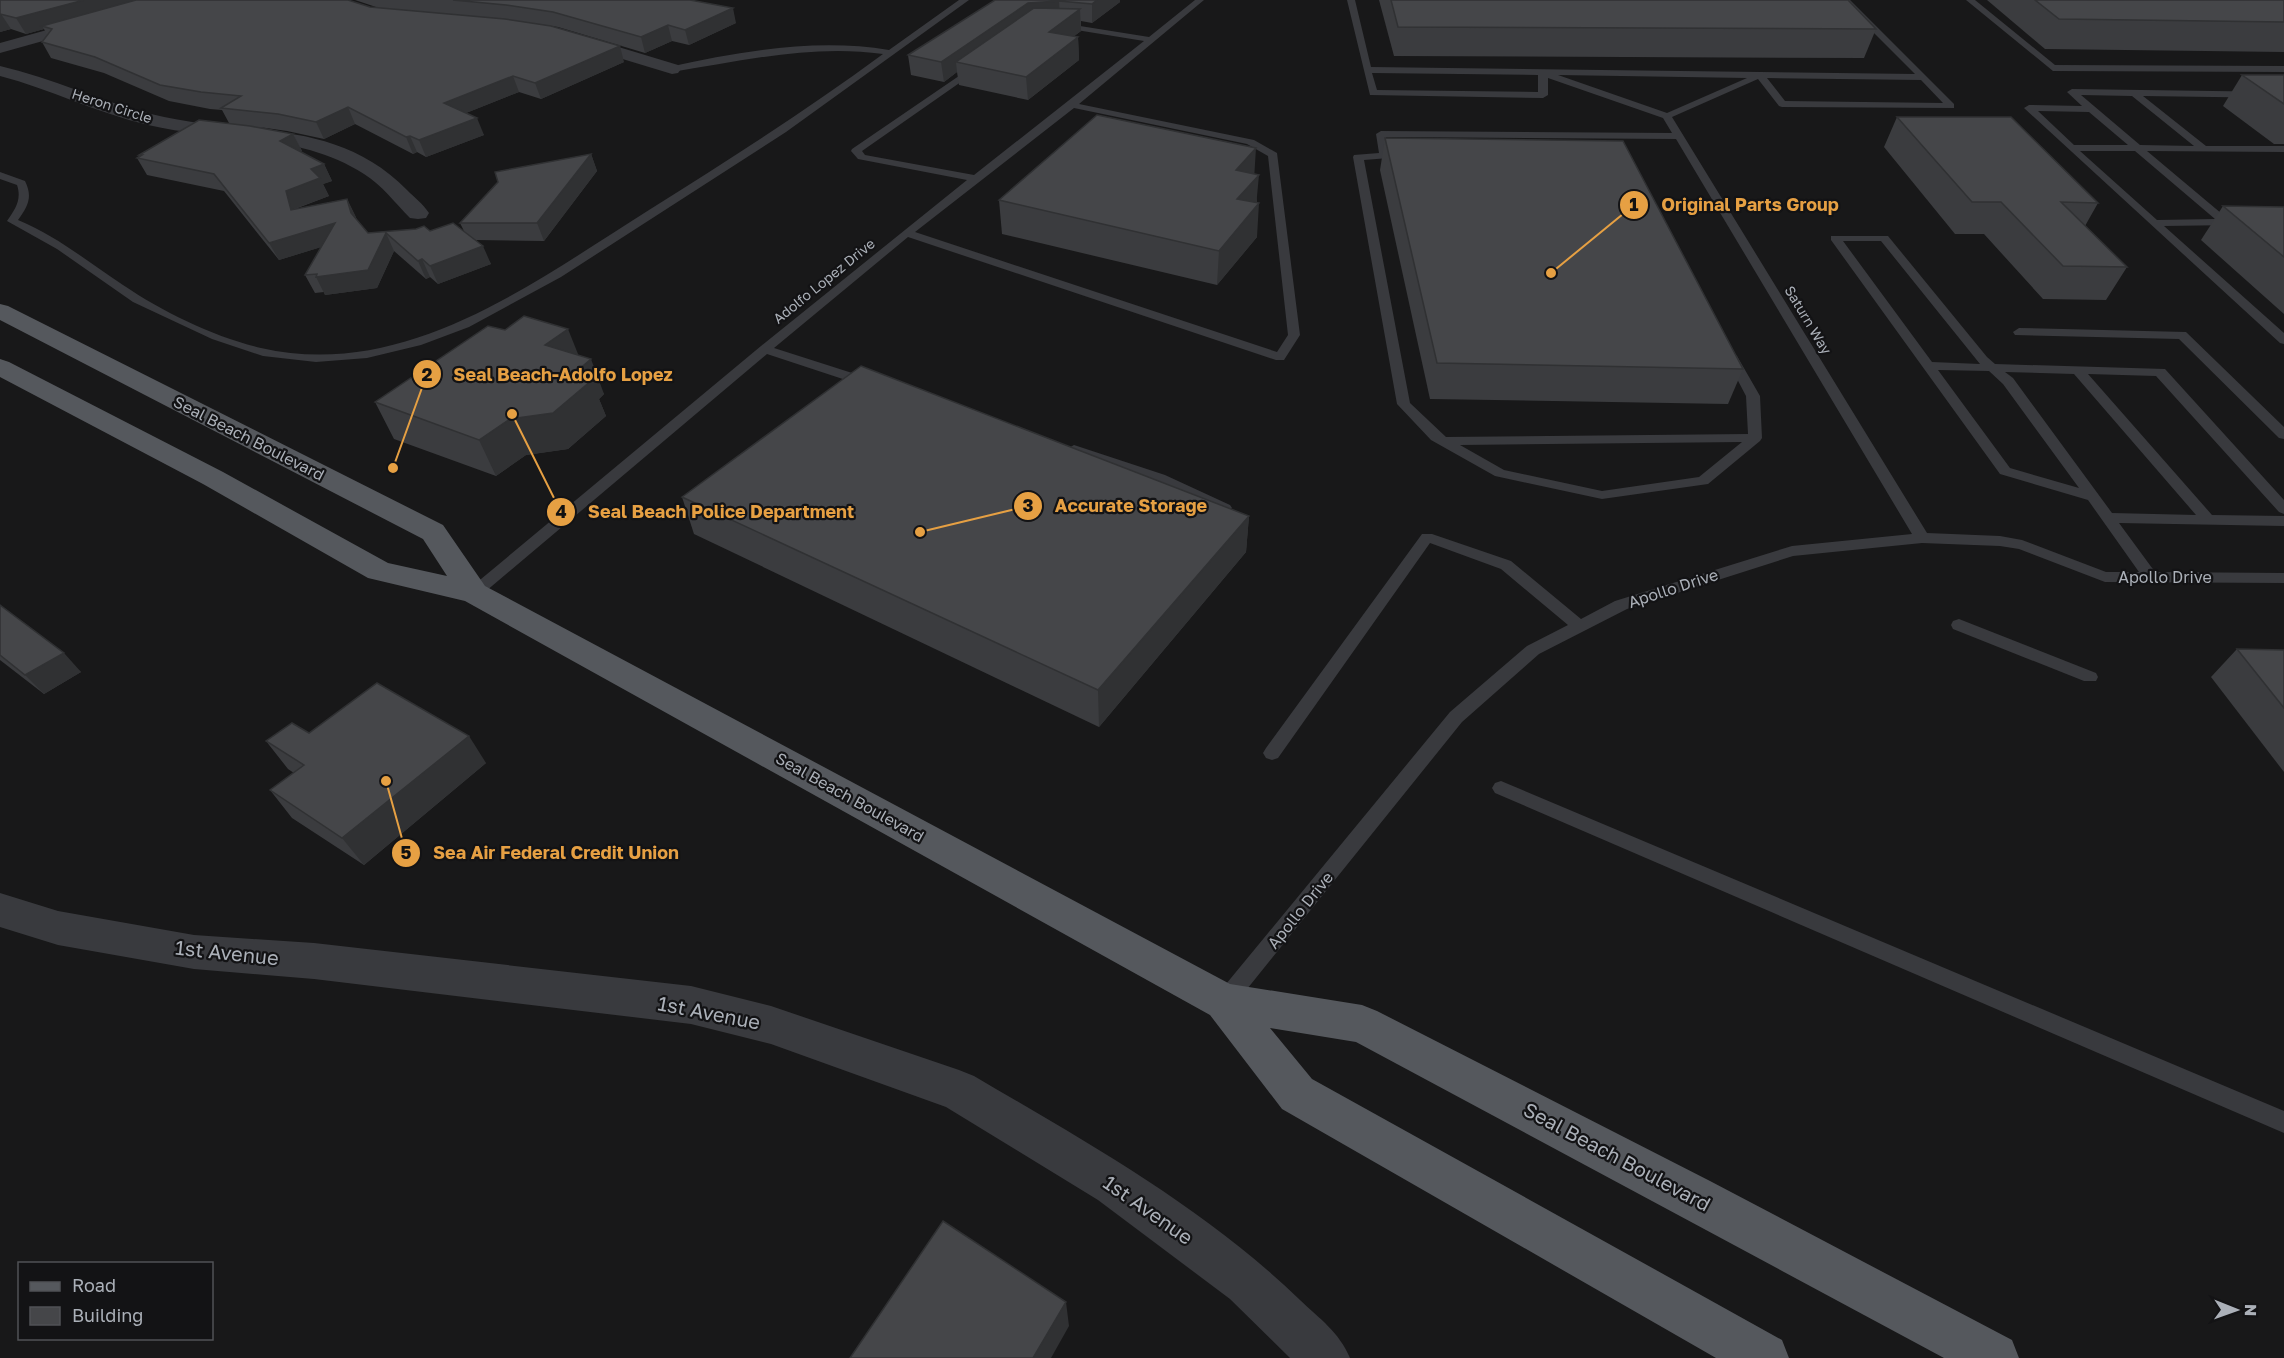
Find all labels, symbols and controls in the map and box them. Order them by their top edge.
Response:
street label: Heron Circle [70,85,154,126]
callout: Original Parts Group [1619,187,1851,223]
text: 1 [1629,193,1639,215]
text: Original Parts Group [1661,193,1839,215]
street label: Adolfo Lopez Drive [770,234,878,327]
street label: Saturn Way [1781,282,1836,357]
callout: Seal Beach-Adolfo Lopez [412,356,685,392]
text: 2 [422,363,433,385]
text: Seal Beach-Adolfo Lopez [453,363,673,385]
street label: Seal Beach Boulevard [170,391,328,485]
callout: Accurate Storage [1013,488,1220,524]
callout: Seal Beach Police Department [546,494,867,530]
text: 3 [1023,494,1034,516]
text: Accurate Storage [1055,494,1208,516]
text: 4 [555,500,567,522]
text: Seal Beach Police Department [588,500,854,522]
street label: Apollo Drive [1625,564,1721,612]
street label: Apollo Drive [2118,567,2212,587]
street label: Seal Beach Boulevard [772,748,928,846]
callout: Sea Air Federal Credit Union [391,835,691,871]
text: 5 [401,841,412,863]
text: Sea Air Federal Credit Union [433,841,679,863]
street label: Apollo Drive [1263,867,1337,953]
street label: 1st Avenue [174,935,280,969]
street label: 1st Avenue [656,990,762,1034]
street label: Seal Beach Boulevard [1520,1097,1715,1216]
street label: 1st Avenue [1099,1170,1198,1249]
legend [18,1262,213,1340]
text: Road [72,1274,116,1296]
north arrow [2206,1280,2266,1340]
text: Building [72,1304,143,1326]
text: N [2241,1304,2261,1317]

